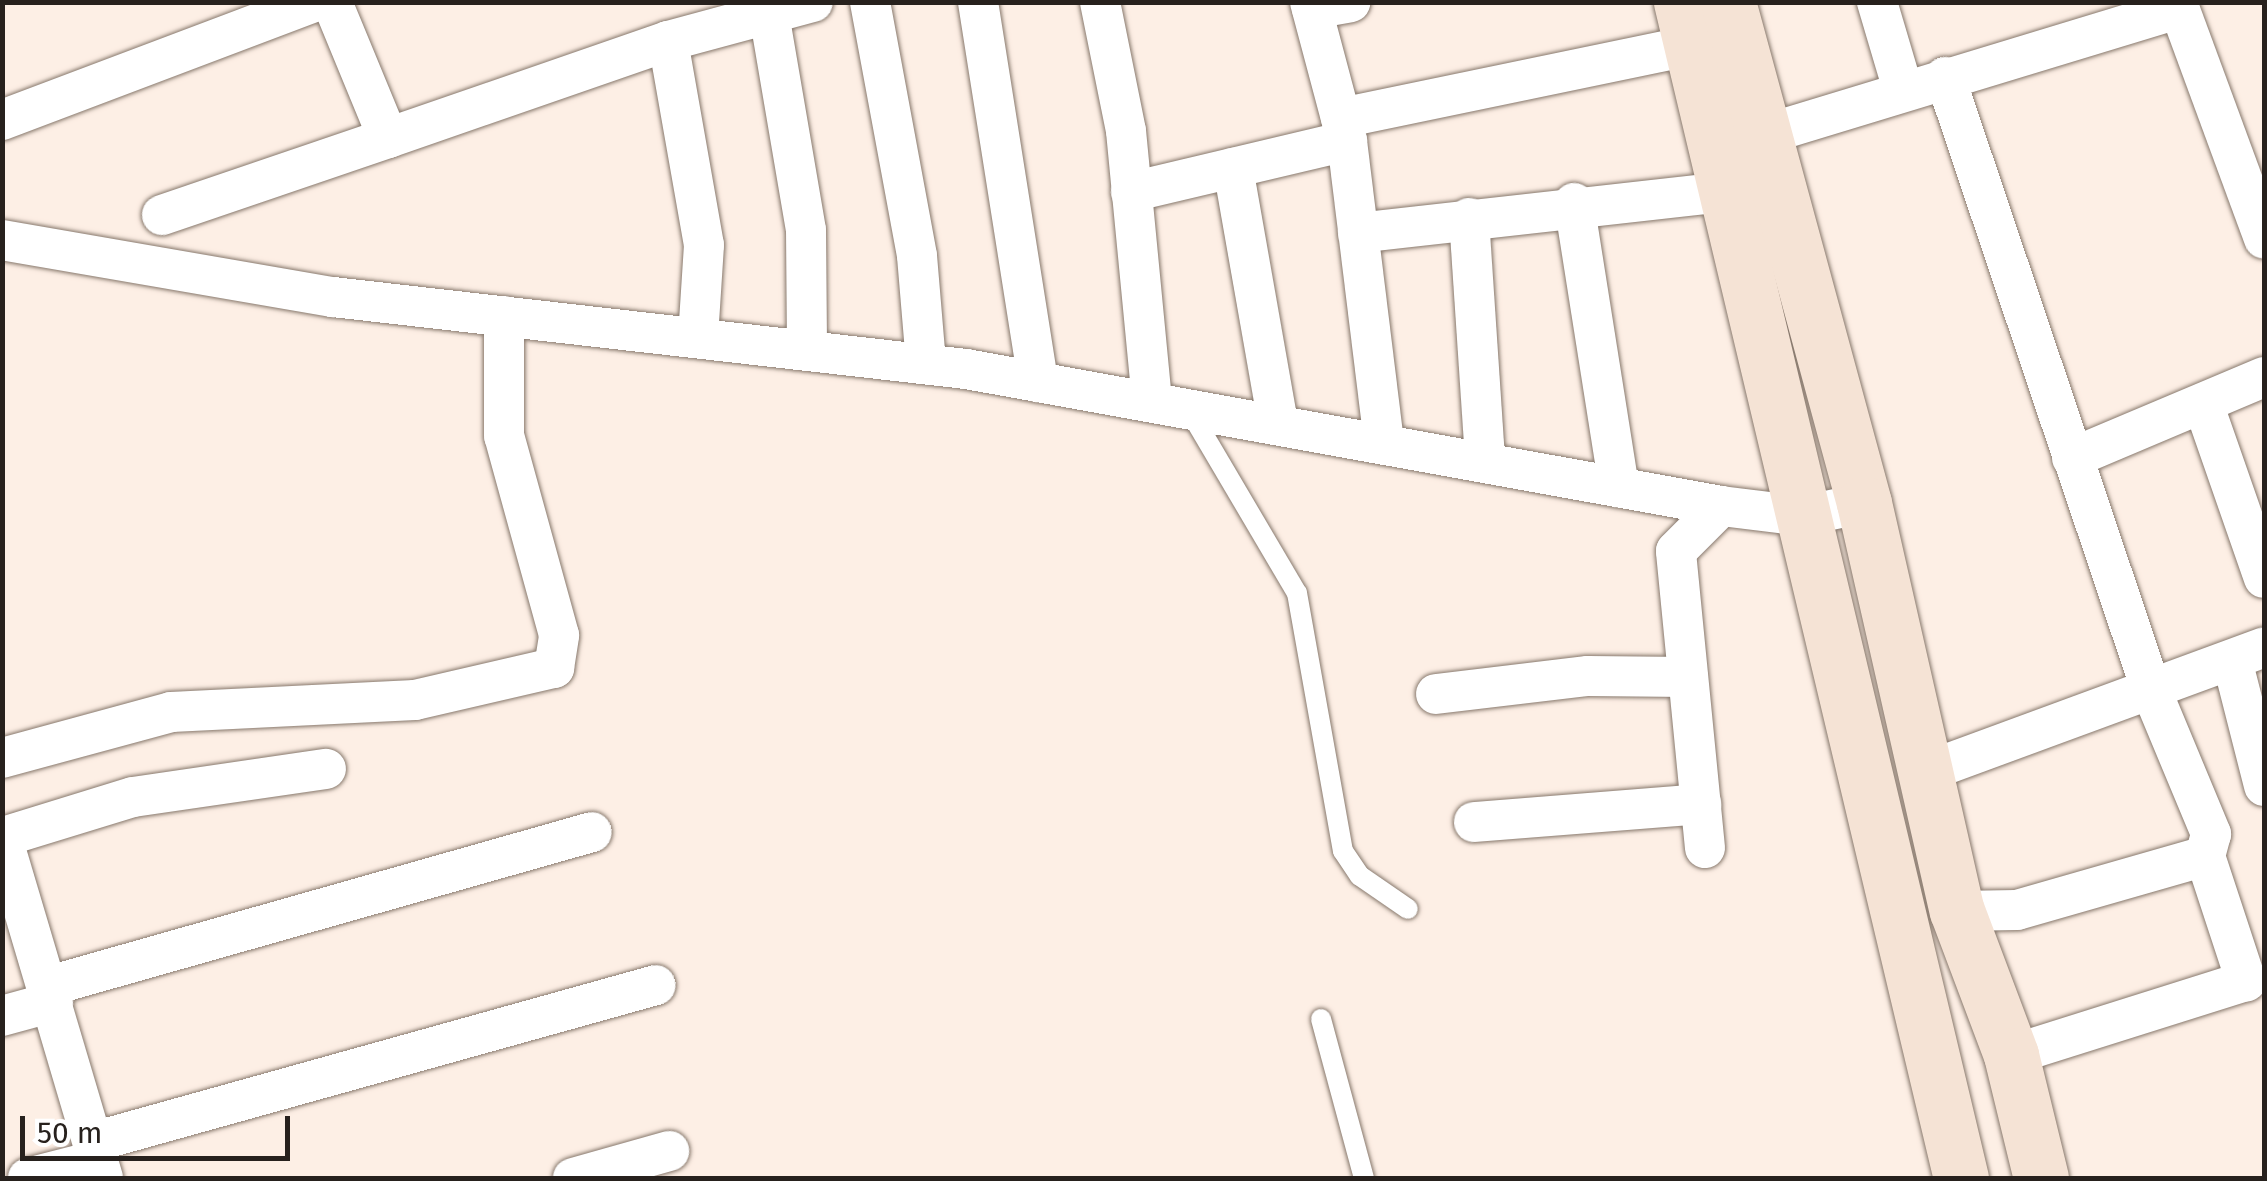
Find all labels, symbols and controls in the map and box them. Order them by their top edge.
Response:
scale bar [25,1096,295,1158]
text: 50 m [37,1115,102,1151]

